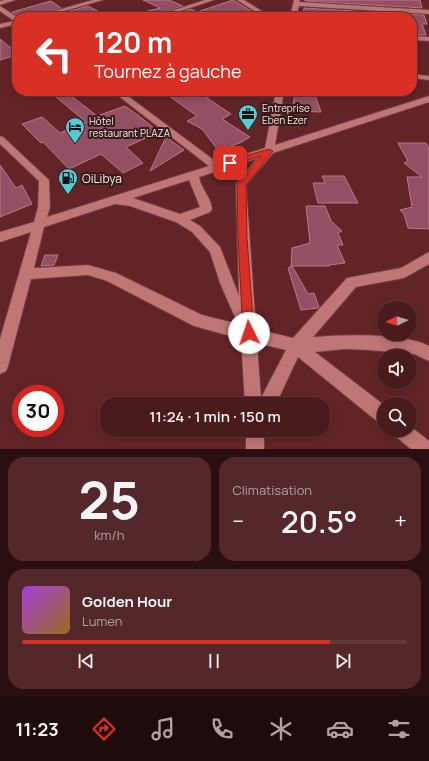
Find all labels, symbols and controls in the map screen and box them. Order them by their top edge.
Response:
text: 120 m [94,23,172,61]
icon: left [28,28,80,80]
text: Tournez à gauche [94,59,242,83]
place label: Entreprise Eben Ezer [262,101,310,127]
office icon: Entreprise Eben Ezer [237,103,259,131]
place label: Hôtel restaurant PLAZA [89,114,171,140]
hotel icon: Hôtel restaurant PLAZA [64,116,86,144]
pin [213,146,247,180]
icon: arrive [219,152,241,174]
fuel station icon: OiLibya [57,167,79,195]
place label: OiLibya [82,170,122,187]
north arrow [377,301,417,341]
map controls [377,301,417,437]
position arrow [228,312,270,354]
button: sound [377,349,417,389]
speed limit sign: 30 [12,385,64,437]
button: search [377,397,417,437]
text: 11:24 · 1 min · 150 m [149,406,281,427]
text: 25 [79,464,140,535]
text: Climatisation [233,481,312,499]
text: 20.5° [281,501,358,542]
text: − [233,506,244,536]
text: + [394,506,407,536]
text: km/h [94,526,124,544]
text: Golden Hour [82,591,172,612]
text: Lumen [82,612,122,630]
icon: previous [75,650,97,672]
icon: pause [203,650,225,672]
icon: next [332,650,354,672]
icon: directions [90,715,118,743]
icon: music [149,715,177,743]
icon: phone [208,715,236,743]
icon: climate [267,715,295,743]
icon: car [326,715,354,743]
icon: filters [385,715,413,743]
text: 11:23 [16,717,59,741]

